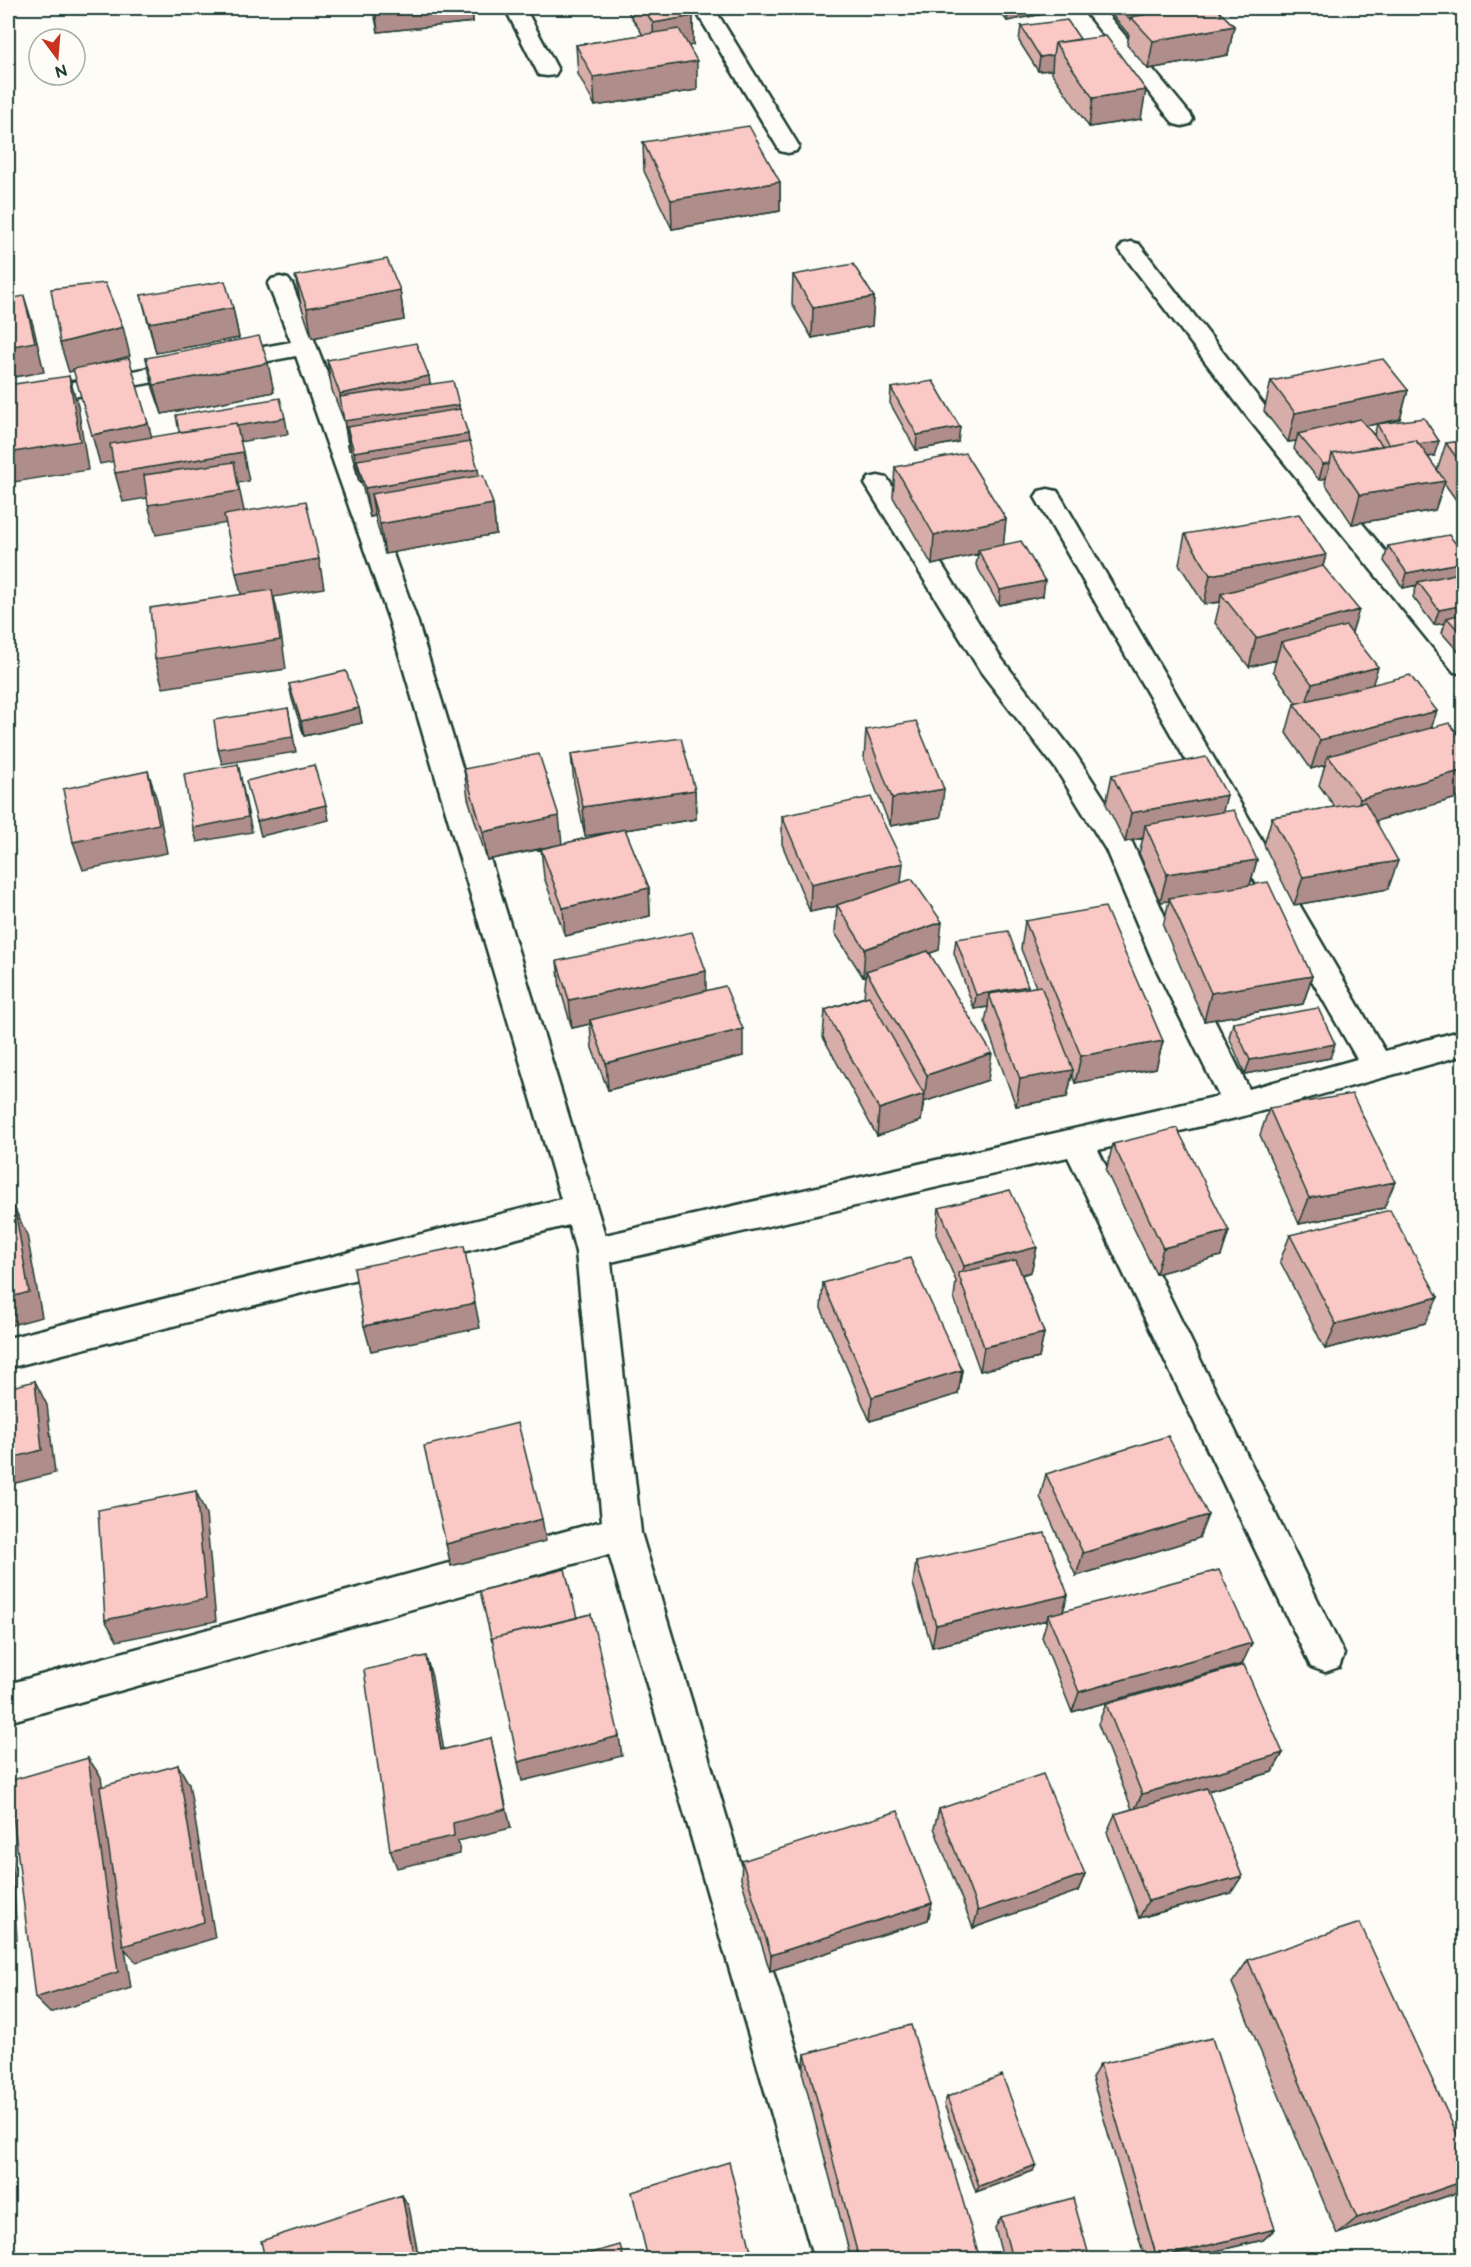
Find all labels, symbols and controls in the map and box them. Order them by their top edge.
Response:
north arrow [27,27,87,87]
text: N [52,59,69,81]

